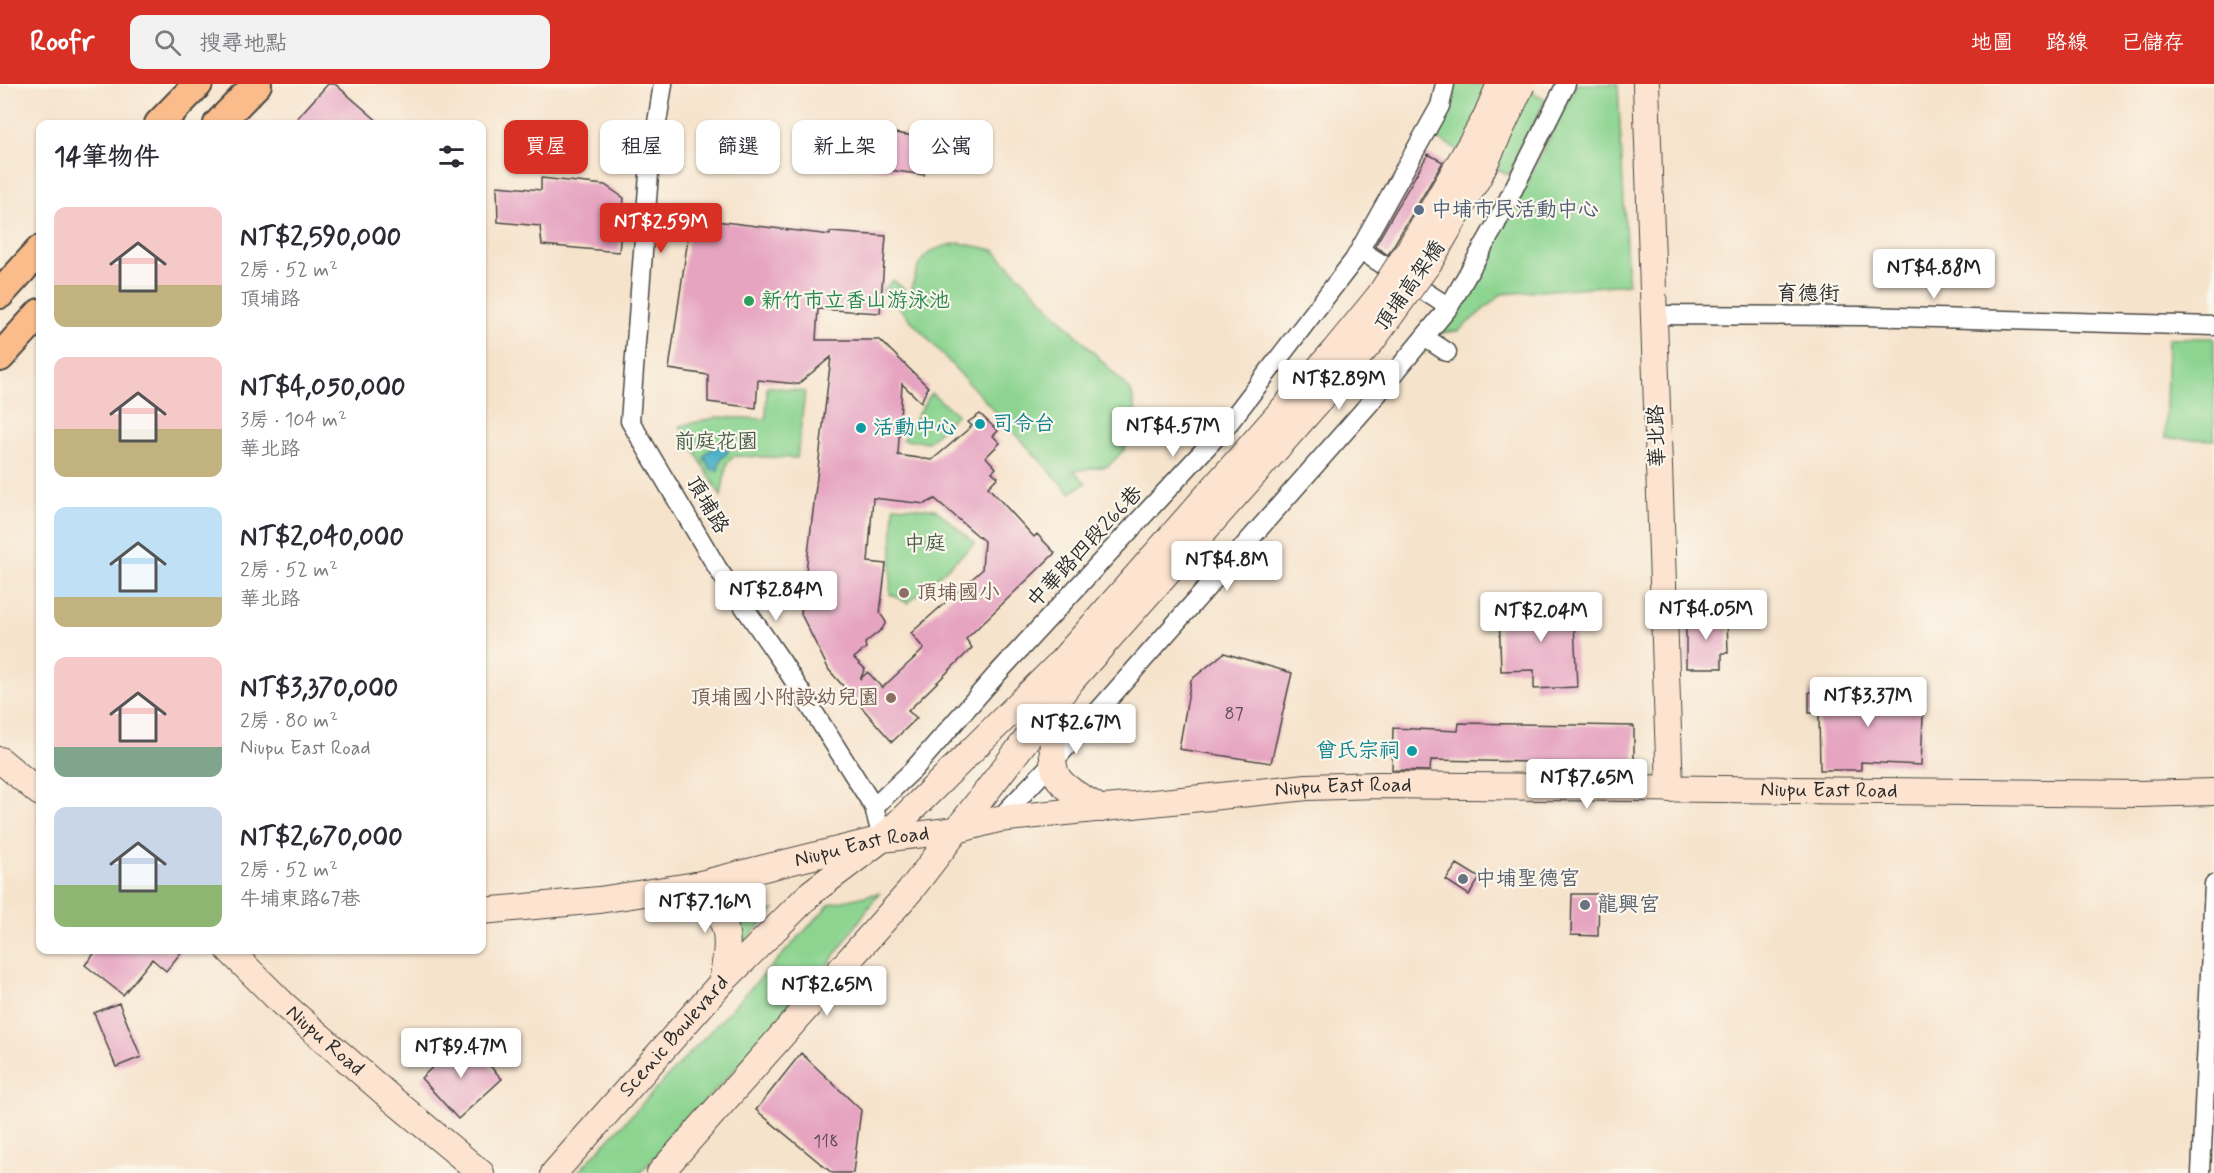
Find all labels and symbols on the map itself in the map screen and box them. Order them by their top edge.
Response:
place label: 中埔市民活動中心 [1431,196,1599,224]
pin: NT$2.59M [599,203,723,254]
marker: 中埔市民活動中心 [1412,203,1426,217]
street label: 頂埔高架橋 [1368,235,1452,337]
pin: NT$4.88M [1872,249,1996,300]
street label: 育德街 [1777,280,1840,308]
place label: 新竹市立香山游泳池 [761,287,950,315]
marker: 新竹市立香山游泳池 [742,294,756,308]
pin: NT$2.89M [1277,360,1401,411]
street label: 華北路 [1642,404,1672,468]
pin: NT$4.57M [1111,407,1235,458]
place label: 司令台 [992,410,1055,438]
place label: 活動中心 [873,414,957,442]
marker: 司令台 [973,417,987,431]
marker: 活動中心 [854,421,868,435]
park label: 前庭花園 [674,428,758,456]
street label: 頂埔路 [679,471,735,539]
street label: 中華路四段266巷 [1021,480,1149,614]
park label: 中庭 [904,530,946,558]
pin: NT$4.8M [1172,541,1282,592]
pin: NT$2.84M [714,571,838,622]
place label: 頂埔國小 [916,579,1000,607]
marker: 頂埔國小 [897,586,911,600]
pin: NT$4.05M [1644,590,1768,641]
pin: NT$2.04M [1479,592,1603,643]
pin: NT$3.37M [1806,677,1930,728]
place label: 頂埔國小附設幼兒園 [690,684,879,712]
marker: 頂埔國小附設幼兒園 [884,691,898,705]
house number: 87 [1224,702,1244,726]
pin: NT$2.67M [1014,704,1138,755]
place label: 曾氏宗祠 [1316,737,1400,765]
marker: 曾氏宗祠 [1405,744,1419,758]
pin: NT$7.65M [1525,759,1649,810]
street label: Niupu East Road [1273,771,1412,804]
street label: Niupu East Road [1760,776,1898,805]
street label: Niupu East Road [791,819,931,874]
place label: 中埔聖德宮 [1475,865,1580,893]
marker: 中埔聖德宮 [1456,872,1470,886]
pin: NT$7.16M [643,883,767,934]
place label: 龍興宮 [1597,891,1660,919]
marker: 龍興宮 [1578,898,1592,912]
pin: NT$2.65M [765,966,889,1017]
street label: Scenic Boulevard [613,969,735,1103]
street label: Niupu Road [280,999,370,1083]
pin: NT$9.47M [399,1028,523,1079]
house number: 118 [813,1130,839,1154]

